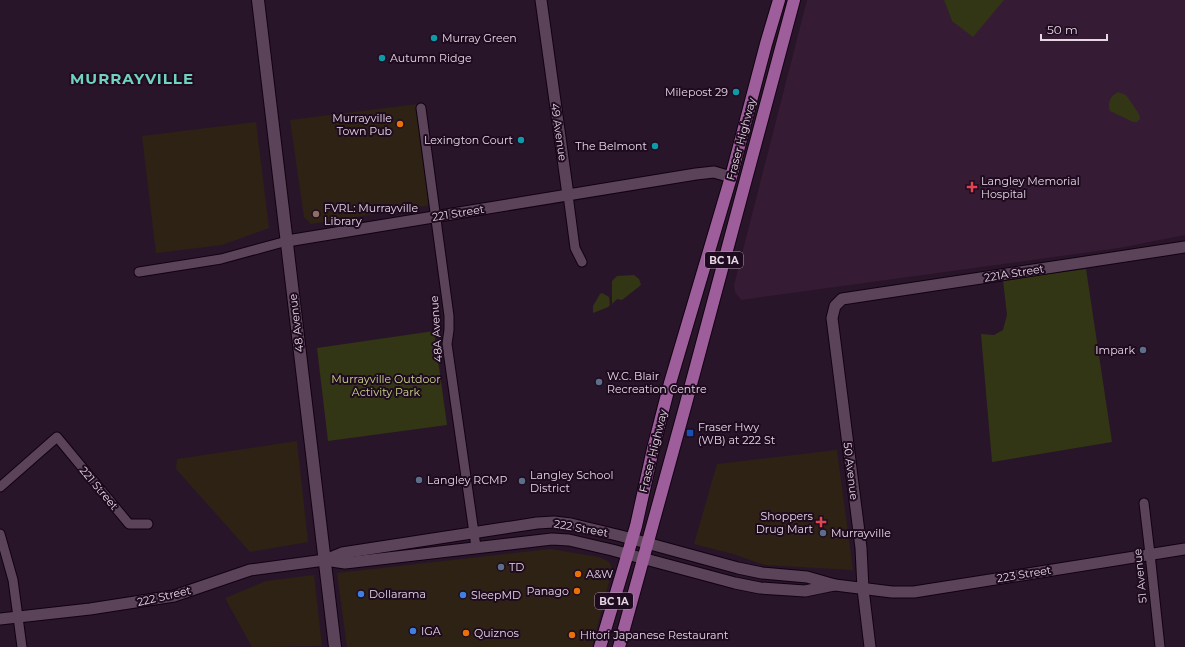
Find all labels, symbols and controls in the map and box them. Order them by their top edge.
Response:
scale bar [1041,16,1107,42]
text: 50 m [1047,22,1078,37]
place label: Murray Green [442,31,517,45]
marker: Murray Green [429,33,439,43]
place label: Autumn Ridge [390,51,472,65]
marker: Autumn Ridge [377,53,387,63]
district label: MURRAYVILLE [70,69,194,88]
place label: Milepost 29 [665,85,728,99]
marker: Milepost 29 [731,87,741,97]
street label: Fraser Highway [723,96,759,182]
street label: 49 Avenue [548,102,570,162]
place label: Murrayville Town Pub [332,111,392,138]
marker: Murrayville Town Pub [395,119,405,129]
place label: Lexington Court [424,133,514,147]
marker: Lexington Court [516,135,526,145]
place label: The Belmont [575,139,648,153]
marker: The Belmont [650,141,660,151]
place label: Langley Memorial Hospital [981,174,1080,201]
marker: Langley Memorial Hospital [966,181,978,193]
place label: FVRL: Murrayville Library [324,201,419,228]
street label: 221 Street [431,202,486,224]
marker: FVRL: Murrayville Library [311,209,321,219]
road number: BC 1A [705,252,743,268]
street label: 221A Street [983,261,1045,285]
street label: 48 Avenue [285,293,307,353]
street label: 48A Avenue [427,295,445,363]
place label: Impark [1095,343,1135,357]
marker: Impark [1138,345,1148,355]
place label: W.C. Blair Recreation Centre [607,369,707,396]
park label: Murrayville Outdoor Activity Park [331,372,441,399]
marker: W.C. Blair Recreation Centre [594,377,604,387]
street label: Fraser Highway [636,408,670,494]
place label: Fraser Hwy (WB) at 222 St [698,420,776,447]
marker: Fraser Hwy (WB) at 222 St [685,428,695,438]
street label: 50 Avenue [841,441,862,501]
street label: 221 Street [77,463,122,513]
place label: Langley School District [530,468,613,495]
place label: Langley RCMP [427,473,508,487]
marker: Langley RCMP [414,475,424,485]
marker: Langley School District [517,476,527,486]
place label: Shoppers Drug Mart [756,509,814,536]
street label: 222 Street [553,516,610,540]
marker: Shoppers Drug Mart [816,517,826,527]
place label: Murrayville [831,526,891,540]
marker: Murrayville [818,528,828,538]
street label: 51 Avenue [1130,548,1150,604]
place label: TD [509,560,524,574]
marker: TD [496,562,506,572]
street label: 223 Street [996,563,1053,585]
place label: A&W [586,567,613,581]
marker: A&W [573,569,583,579]
street label: 222 Street [136,583,193,609]
place label: Panago [526,584,569,598]
marker: Panago [572,586,582,596]
place label: Dollarama [369,587,426,601]
place label: SleepMD [471,588,521,602]
marker: Dollarama [356,589,366,599]
marker: SleepMD [458,590,468,600]
road number: BC 1A [595,593,633,609]
place label: IGA [421,624,441,638]
marker: IGA [408,626,418,636]
place label: Quiznos [474,626,520,640]
marker: Quiznos [461,628,471,638]
place label: Hitori Japanese Restaurant [580,628,729,642]
marker: Hitori Japanese Restaurant [567,630,577,640]

